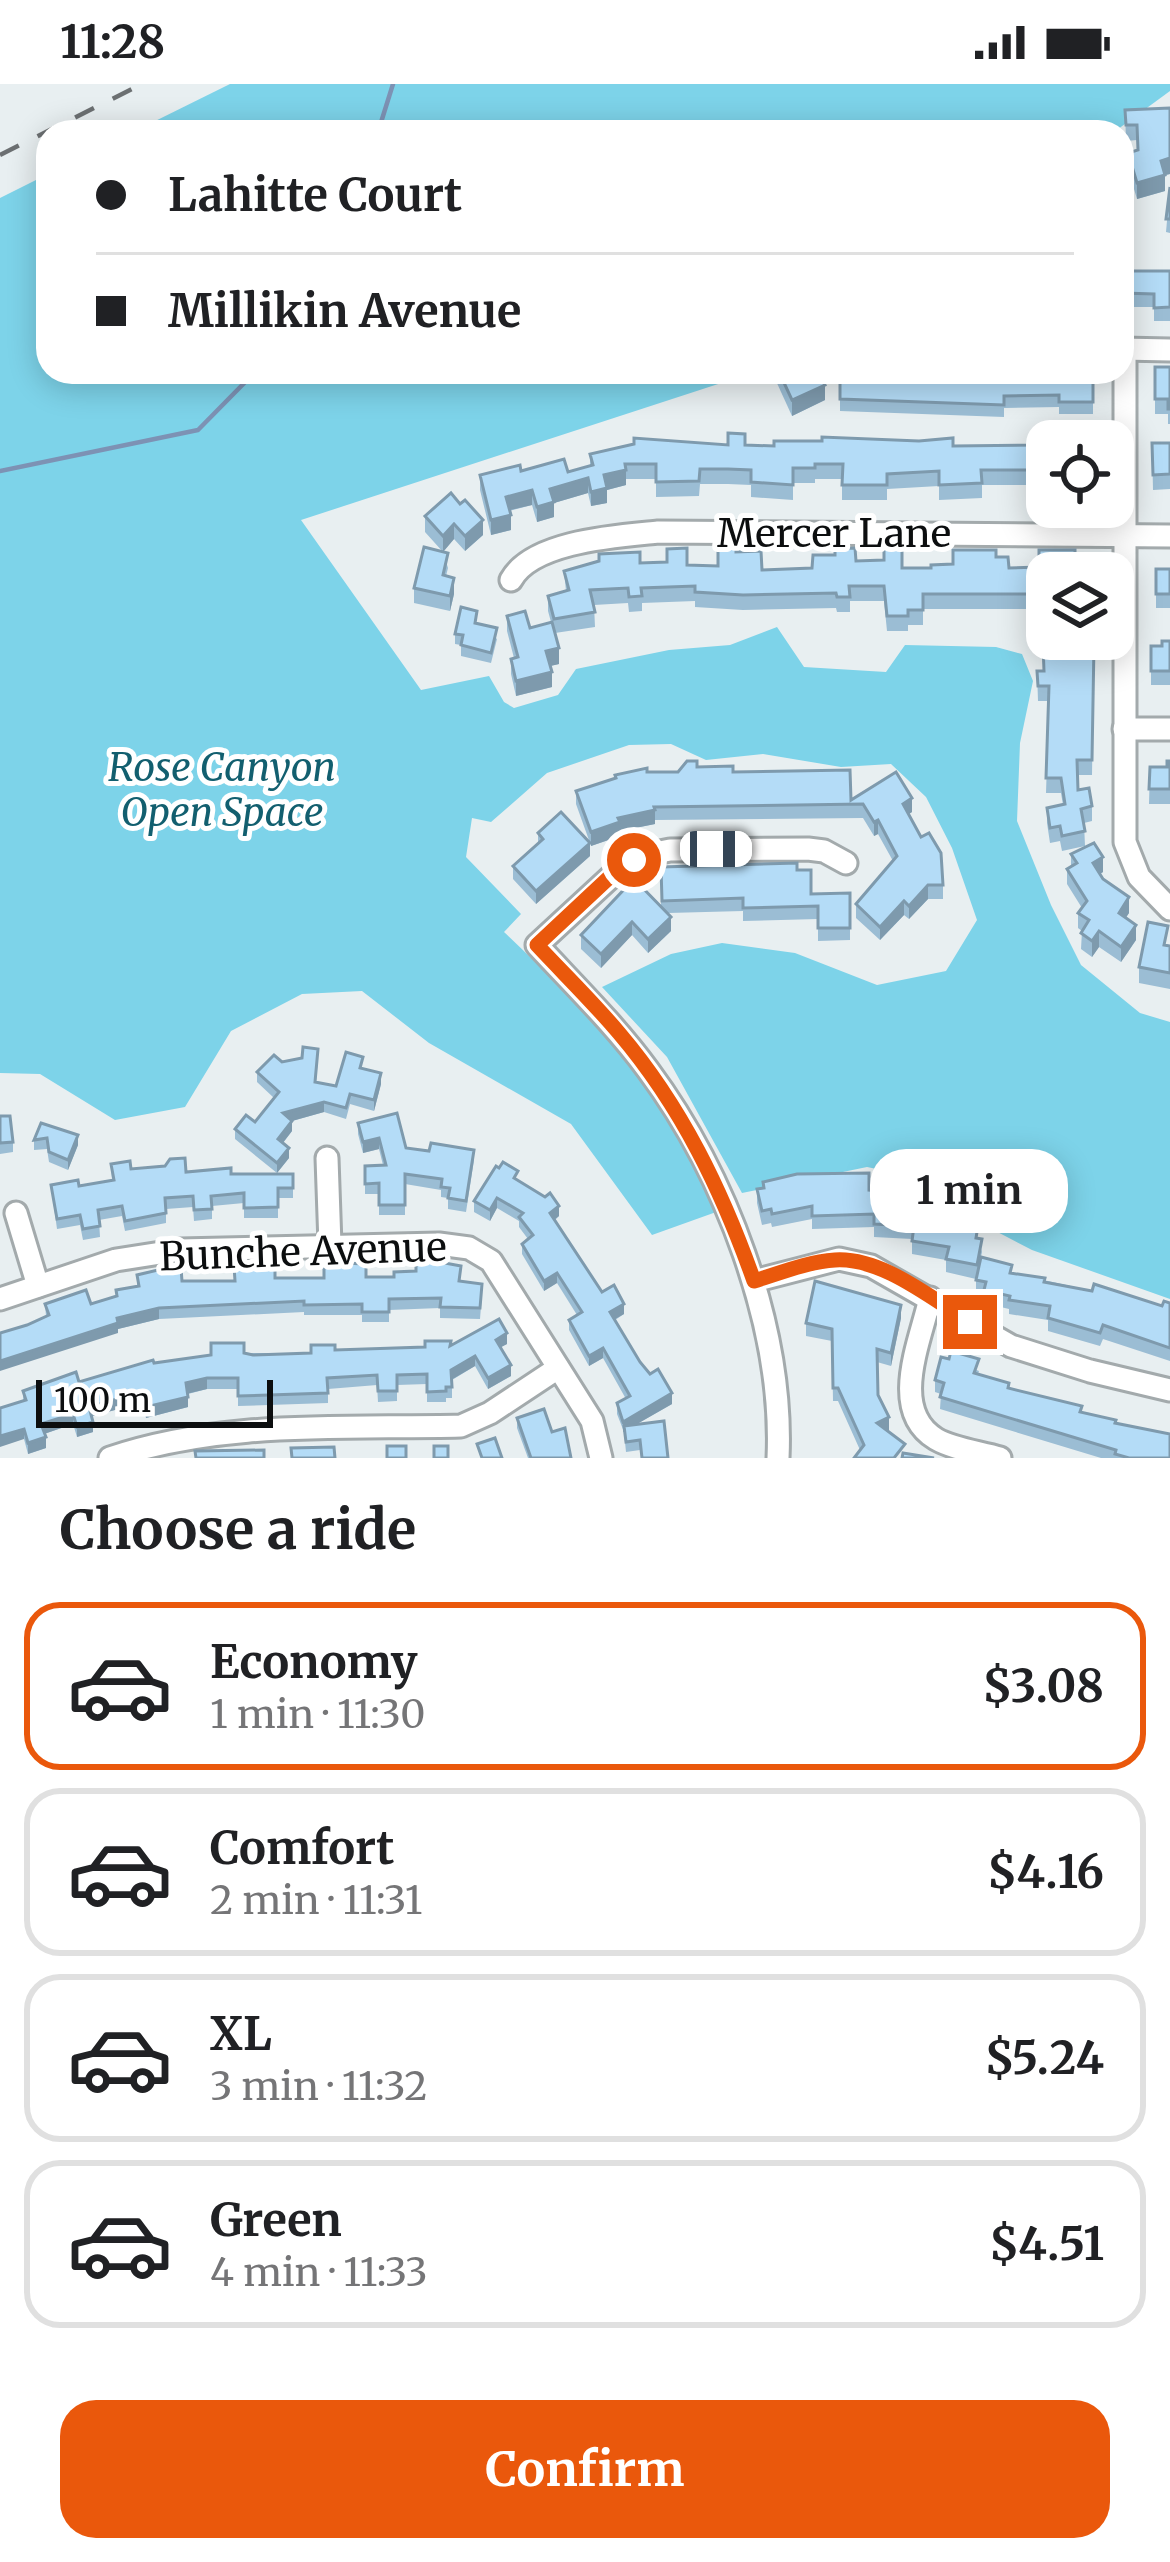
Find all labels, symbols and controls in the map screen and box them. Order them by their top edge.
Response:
text: 11:28 [60,14,165,70]
text: Lahitte Court [168,167,462,223]
text: Millikin Avenue [168,283,521,339]
map controls [1026,420,1134,660]
button: locate [1026,420,1134,528]
street label: Mercer Lane [717,509,951,558]
button: layers [1026,552,1134,660]
park label: Rose Canyon Open Space [108,743,336,837]
car [680,831,752,867]
route start [607,833,661,887]
callout: 1 min [871,1148,1069,1232]
text: 1 min [916,1166,1022,1215]
street label: Bunche Avenue [158,1222,448,1282]
route end [943,1295,997,1349]
scale bar [36,1374,273,1427]
text: 100 m [54,1380,151,1421]
text: Choose a ride [60,1496,416,1564]
icon: car [66,1632,174,1740]
text: Economy [210,1634,418,1690]
text: $3.08 [982,1658,1104,1714]
text: 1 min · 11:30 [210,1690,426,1739]
icon: car [66,1818,174,1926]
text: Comfort [210,1820,394,1876]
text: $4.16 [987,1844,1104,1900]
text: 2 min · 11:31 [210,1876,422,1925]
icon: car [66,2004,174,2112]
text: XL [210,2006,272,2062]
text: $5.24 [984,2030,1104,2086]
text: 3 min · 11:32 [210,2062,427,2111]
icon: car [66,2190,174,2298]
text: Green [210,2192,342,2248]
text: $4.51 [989,2216,1104,2272]
text: 4 min · 11:33 [210,2248,428,2297]
button: Confirm [60,2400,1110,2538]

